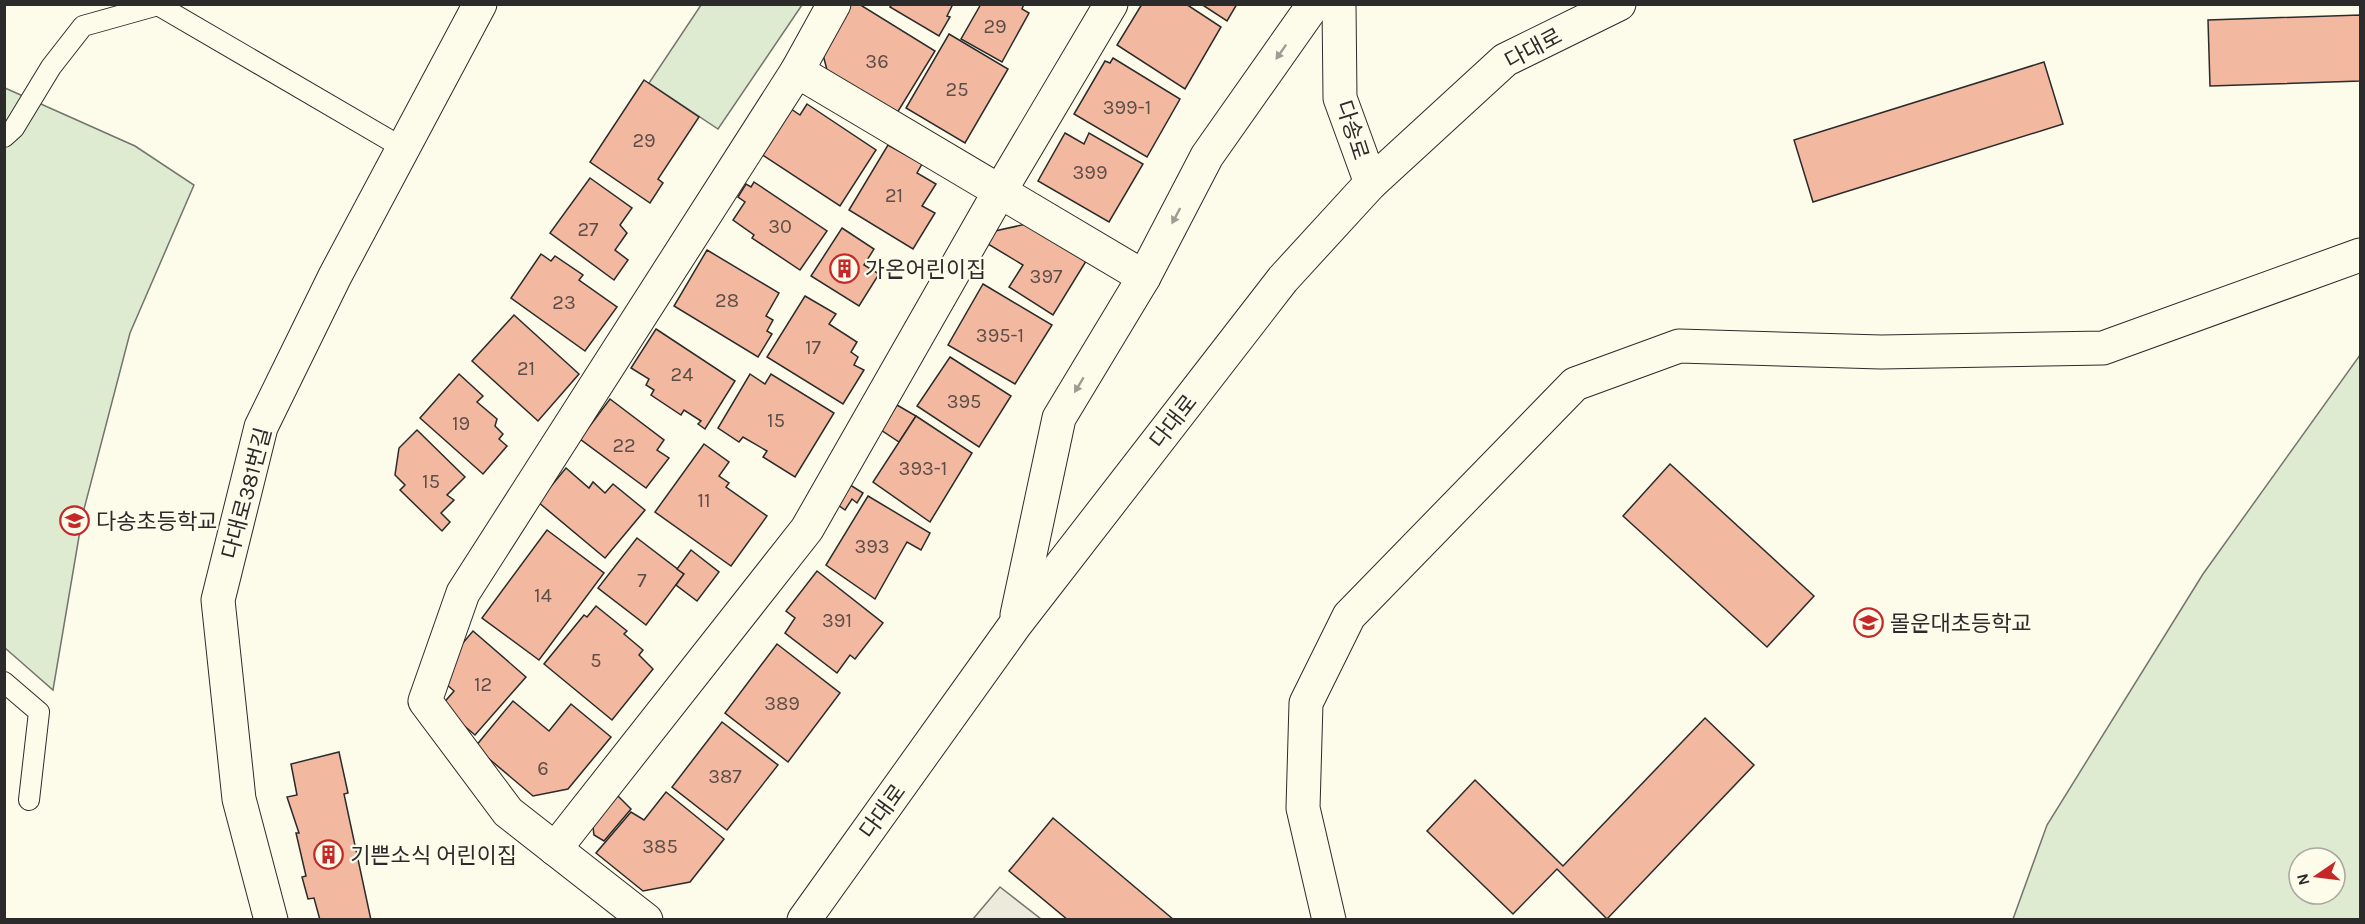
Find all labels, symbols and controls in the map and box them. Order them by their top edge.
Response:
house number: 29 [983,15,1007,38]
street label: 다대로 [1501,23,1566,75]
one-way arrow [1275,45,1287,60]
house number: 36 [865,50,889,73]
house number: 25 [946,78,968,101]
house number: 399-1 [1103,96,1151,119]
street label: 다송로 [1330,97,1374,163]
house number: 29 [632,129,656,152]
house number: 399 [1072,161,1108,184]
house number: 21 [885,184,903,207]
one-way arrow [1171,207,1181,225]
house number: 30 [768,215,792,238]
house number: 27 [578,218,599,241]
building icon: 가온어린이집 [828,253,860,285]
place label: 가온어린이집 [865,257,986,283]
house number: 397 [1030,265,1063,288]
house number: 28 [715,289,739,312]
house number: 23 [552,291,576,314]
house number: 395-1 [976,324,1024,347]
house number: 17 [805,336,822,359]
house number: 21 [517,357,535,380]
house number: 24 [671,363,693,386]
one-way arrow [1074,377,1084,394]
house number: 395 [947,390,981,413]
street label: 다대로 [1145,390,1203,454]
house number: 15 [767,409,785,432]
house number: 19 [452,412,470,435]
street label: 다대로381번길 [217,425,277,562]
house number: 22 [612,434,636,457]
house number: 393-1 [899,457,947,480]
house number: 15 [422,470,440,493]
house number: 11 [697,489,711,512]
school or university icon: 다송초등학교 [59,505,91,537]
place label: 다송초등학교 [96,509,217,535]
house number: 393 [854,535,890,558]
house number: 7 [637,569,647,592]
house number: 14 [534,584,552,607]
school or university icon: 몰운대초등학교 [1853,607,1885,639]
house number: 391 [822,609,852,632]
place label: 몰운대초등학교 [1890,611,2032,637]
house number: 5 [590,649,602,672]
house number: 12 [474,673,492,696]
house number: 389 [764,692,800,715]
house number: 6 [537,757,549,780]
house number: 387 [708,765,742,788]
street label: 다대로 [854,779,911,844]
house number: 385 [642,835,678,858]
building icon: 기쁜소식 어린이집 [313,839,345,871]
place label: 기쁜소식 어린이집 [350,843,517,869]
north arrow [2287,846,2347,906]
text: N [2292,872,2314,887]

